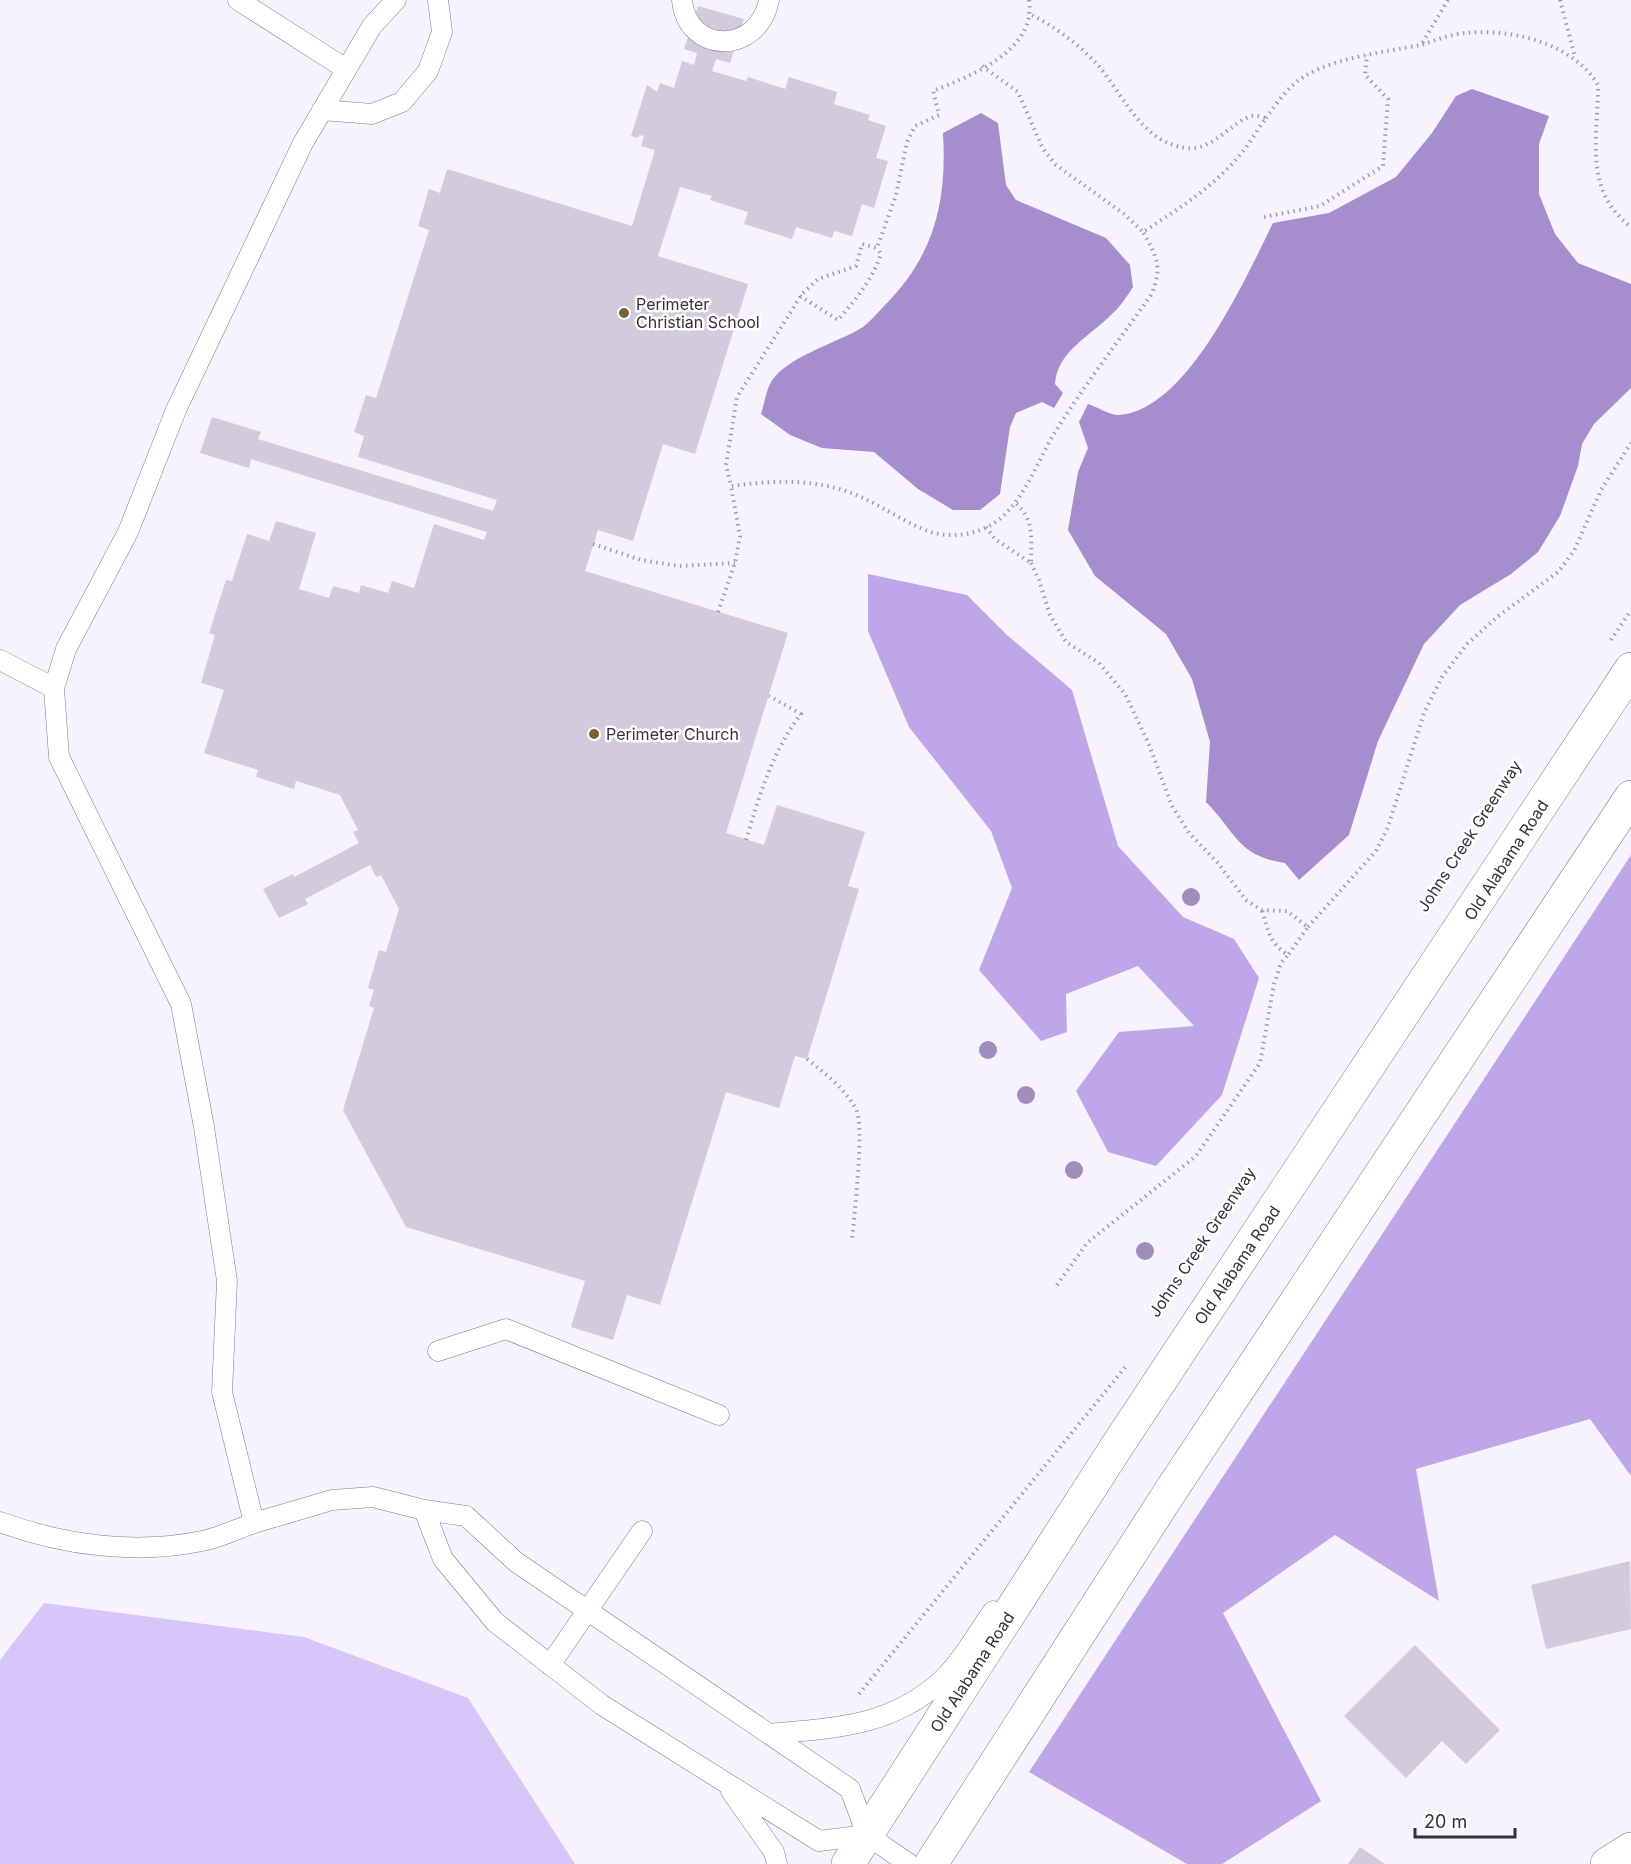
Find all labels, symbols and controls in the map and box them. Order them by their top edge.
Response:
place label: Perimeter Christian School [636,294,760,332]
marker: Perimeter Christian School [617,306,631,320]
place label: Perimeter Church [606,724,739,744]
marker: Perimeter Church [587,727,601,741]
street label: Johns Creek Greenway [1413,756,1525,916]
street label: Old Alabama Road [1460,796,1552,924]
street label: Johns Creek Greenway [1144,1163,1260,1321]
street label: Old Alabama Road [1190,1202,1284,1328]
street label: Old Alabama Road [926,1608,1018,1736]
scale bar [1415,1801,1516,1839]
text: 20 m [1424,1811,1467,1832]

